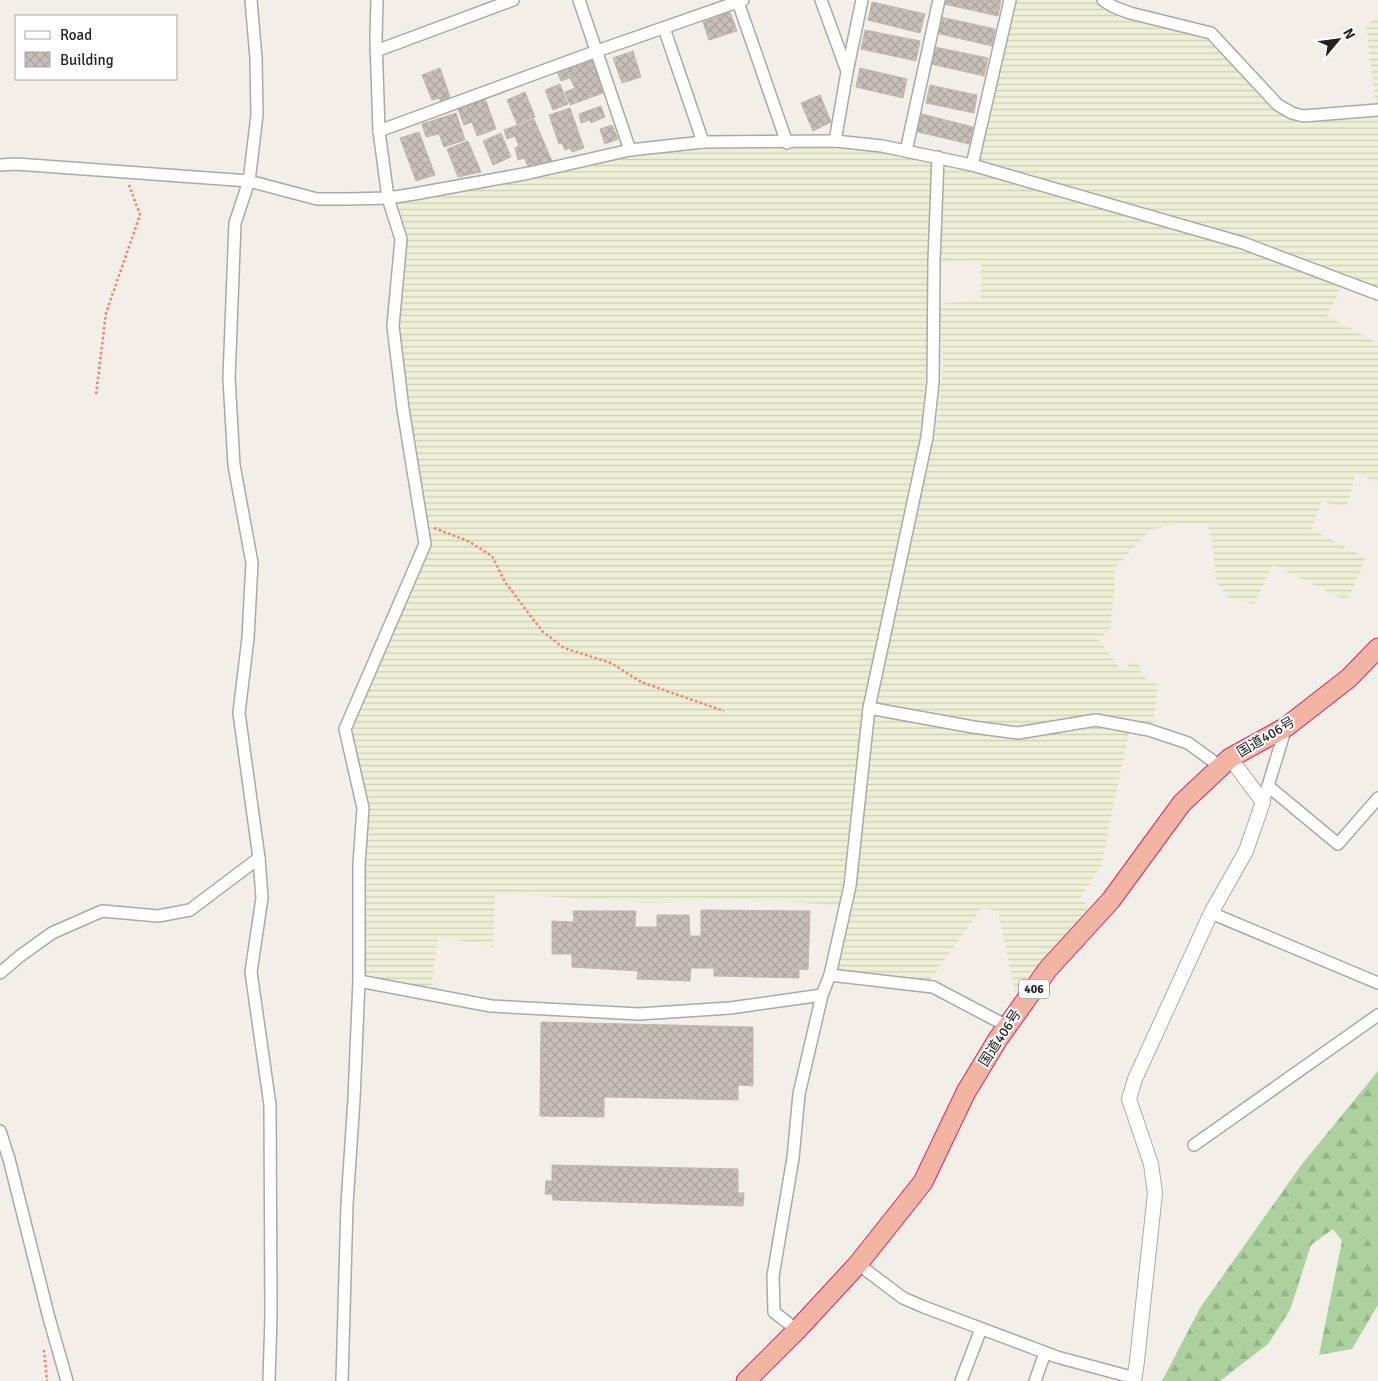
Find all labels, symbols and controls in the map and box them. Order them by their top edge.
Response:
legend [15,15,178,80]
north arrow [1313,15,1363,65]
text: Road [60,26,92,44]
text: N [1339,26,1359,42]
text: Building [60,51,114,69]
street label: 国道406号 [1234,713,1298,761]
road number: 406 [1019,980,1049,999]
street label: 国道406号 [975,1006,1025,1070]

